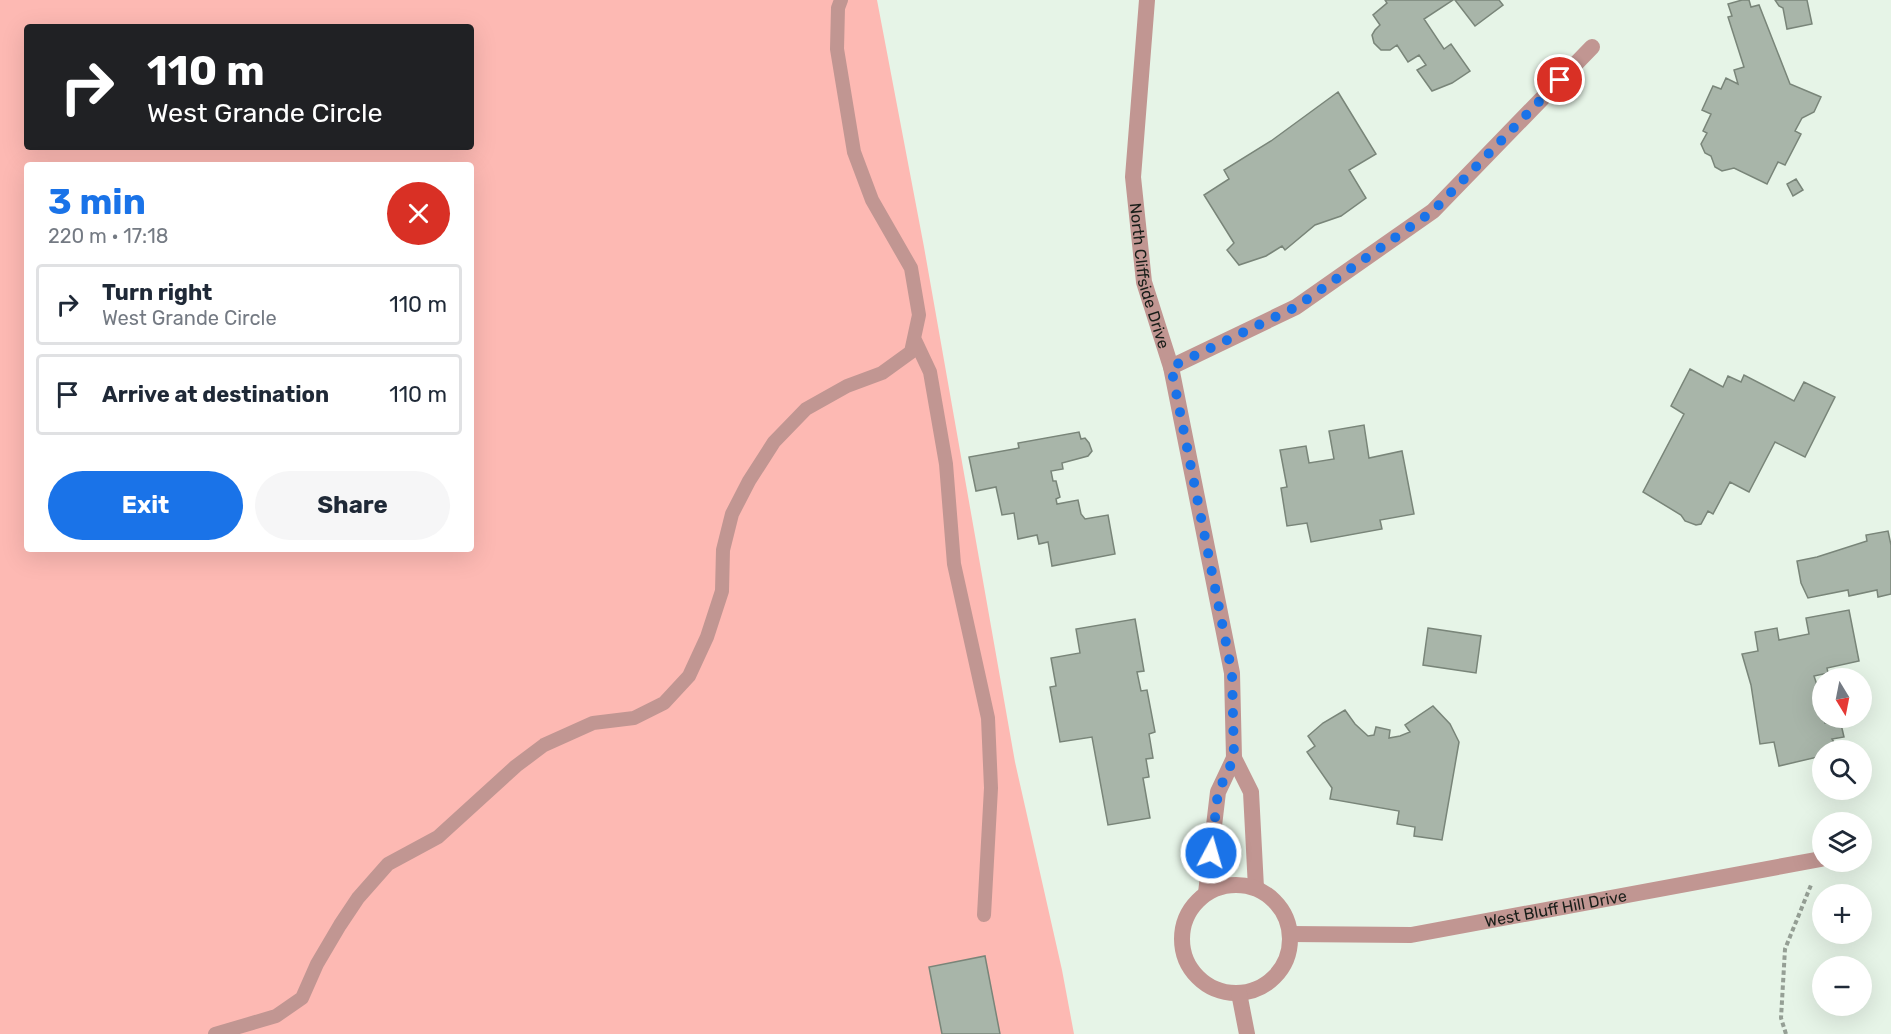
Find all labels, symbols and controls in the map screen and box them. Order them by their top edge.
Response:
text: 110 m [147,46,265,96]
icon: right [48,48,126,126]
pin [1534,54,1585,105]
icon: arrive [1543,63,1576,96]
text: West Grande Circle [147,97,383,129]
text: 3 min [48,180,146,223]
button: close [387,182,450,245]
street label: North Cliffside Drive [1126,202,1174,351]
text: 220 m · 17:18 [48,224,168,248]
text: Turn right [102,279,212,306]
icon: right [51,288,84,321]
text: 110 m [389,291,447,318]
text: West Grande Circle [102,306,277,330]
icon: arrive [51,378,84,411]
text: Arrive at destination [102,381,329,408]
text: 110 m [389,381,447,408]
button: Exit [48,471,243,540]
button: Share [255,471,450,540]
north arrow [1812,668,1872,728]
map controls [1812,668,1872,1016]
button: search [1812,740,1872,800]
button: layers [1812,812,1872,872]
position arrow [1179,821,1243,885]
button: + [1812,884,1872,944]
street label: West Bluff Hill Drive [1483,886,1628,931]
button: − [1812,956,1872,1016]

